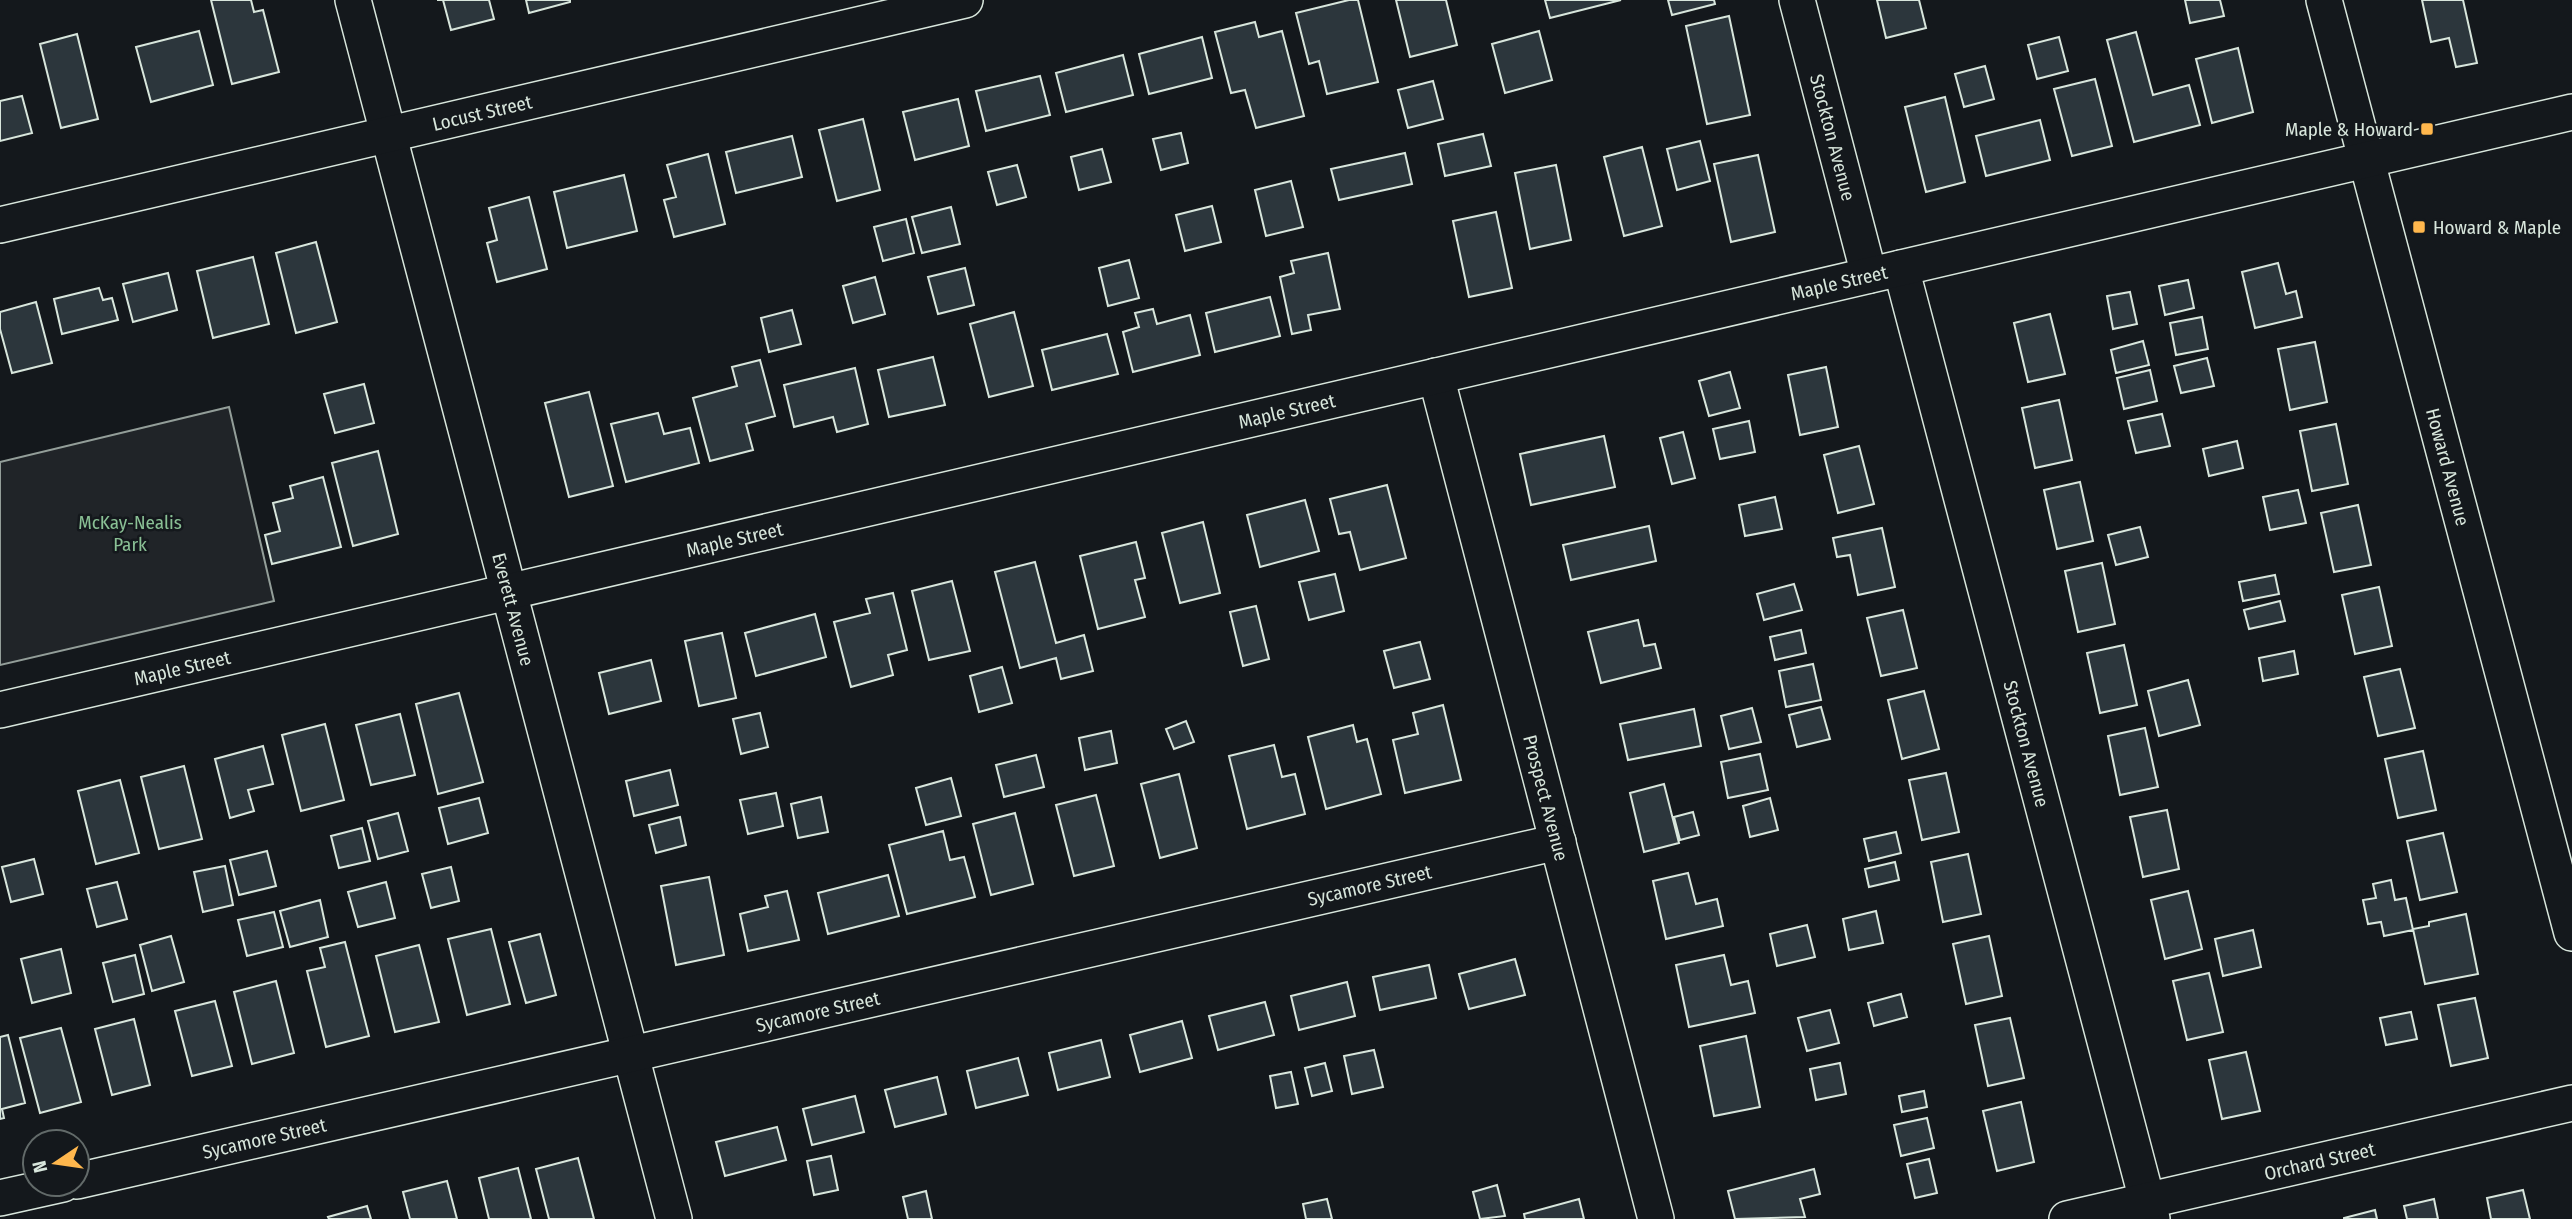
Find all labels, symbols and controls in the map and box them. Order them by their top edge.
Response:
street label: Stockton Avenue [1805,72,1860,203]
street label: Locust Street [430,90,535,136]
place label: Maple & Howard [2285,118,2413,141]
marker: Maple & Howard [2419,121,2435,137]
place label: Howard & Maple [2433,216,2561,239]
marker: Howard & Maple [2411,219,2427,235]
street label: Maple Street [1788,260,1890,305]
street label: Maple Street [1236,389,1338,434]
street label: Howard Avenue [2421,406,2474,528]
park label: McKay-Nealis Park [78,511,182,556]
street label: Maple Street [684,517,786,562]
street label: Everett Avenue [487,550,539,668]
street label: Maple Street [132,646,234,690]
street label: Stockton Avenue [1998,678,2054,810]
street label: Prospect Avenue [1518,733,1573,863]
street label: Sycamore Street [1306,860,1435,911]
street label: Sycamore Street [754,986,883,1037]
street label: Sycamore Street [200,1113,329,1164]
north arrow [21,1128,91,1198]
street label: Orchard Street [2262,1137,2378,1185]
text: N [27,1159,52,1175]

